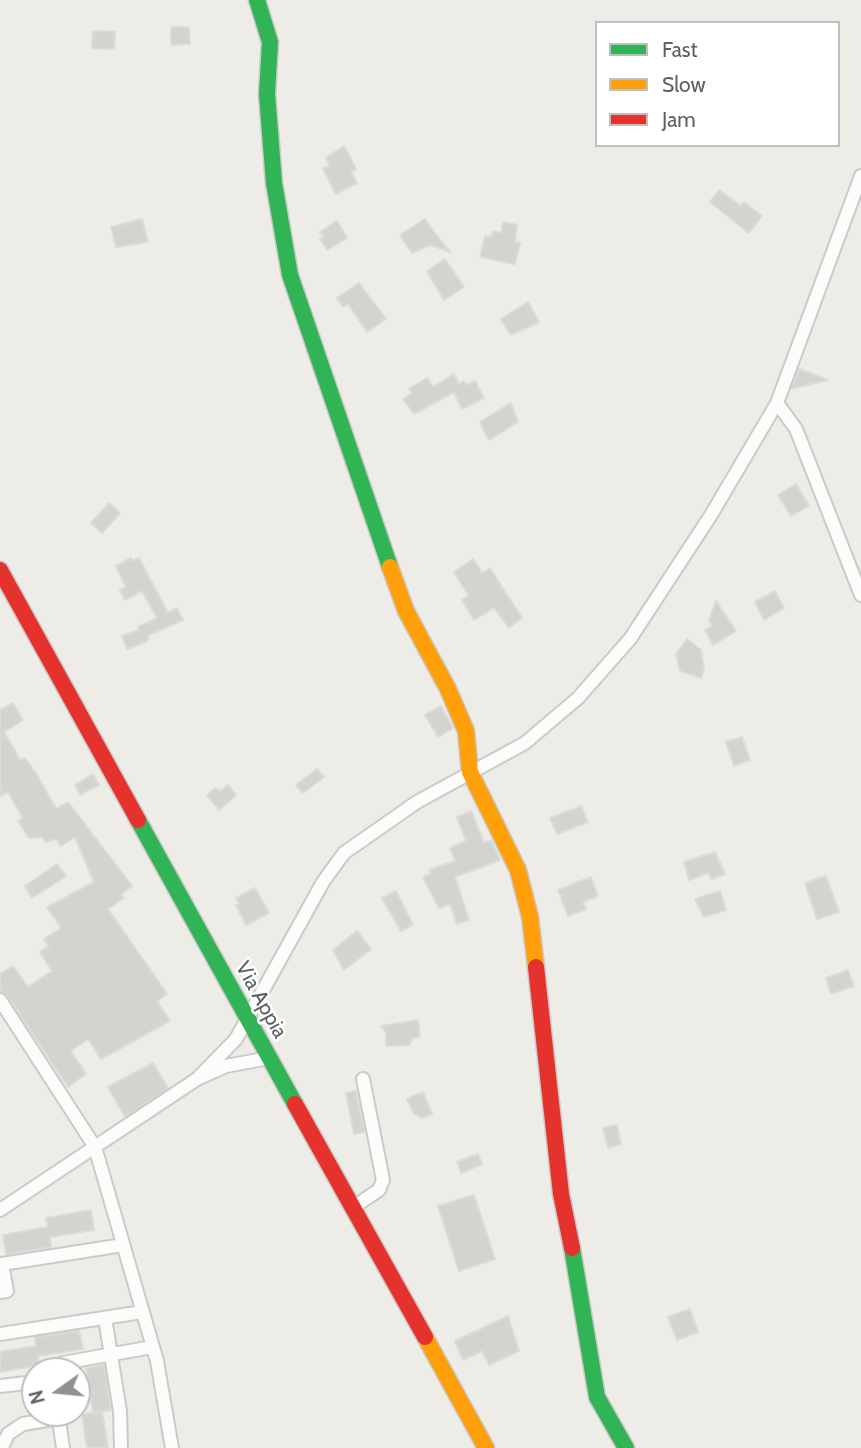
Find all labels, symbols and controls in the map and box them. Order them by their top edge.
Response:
legend [595,21,840,147]
text: Fast [662,37,698,62]
text: Slow [662,72,706,97]
text: Jam [662,107,696,132]
street label: Via Appia [230,957,292,1043]
north arrow [21,1357,91,1427]
text: N [24,1388,50,1407]

